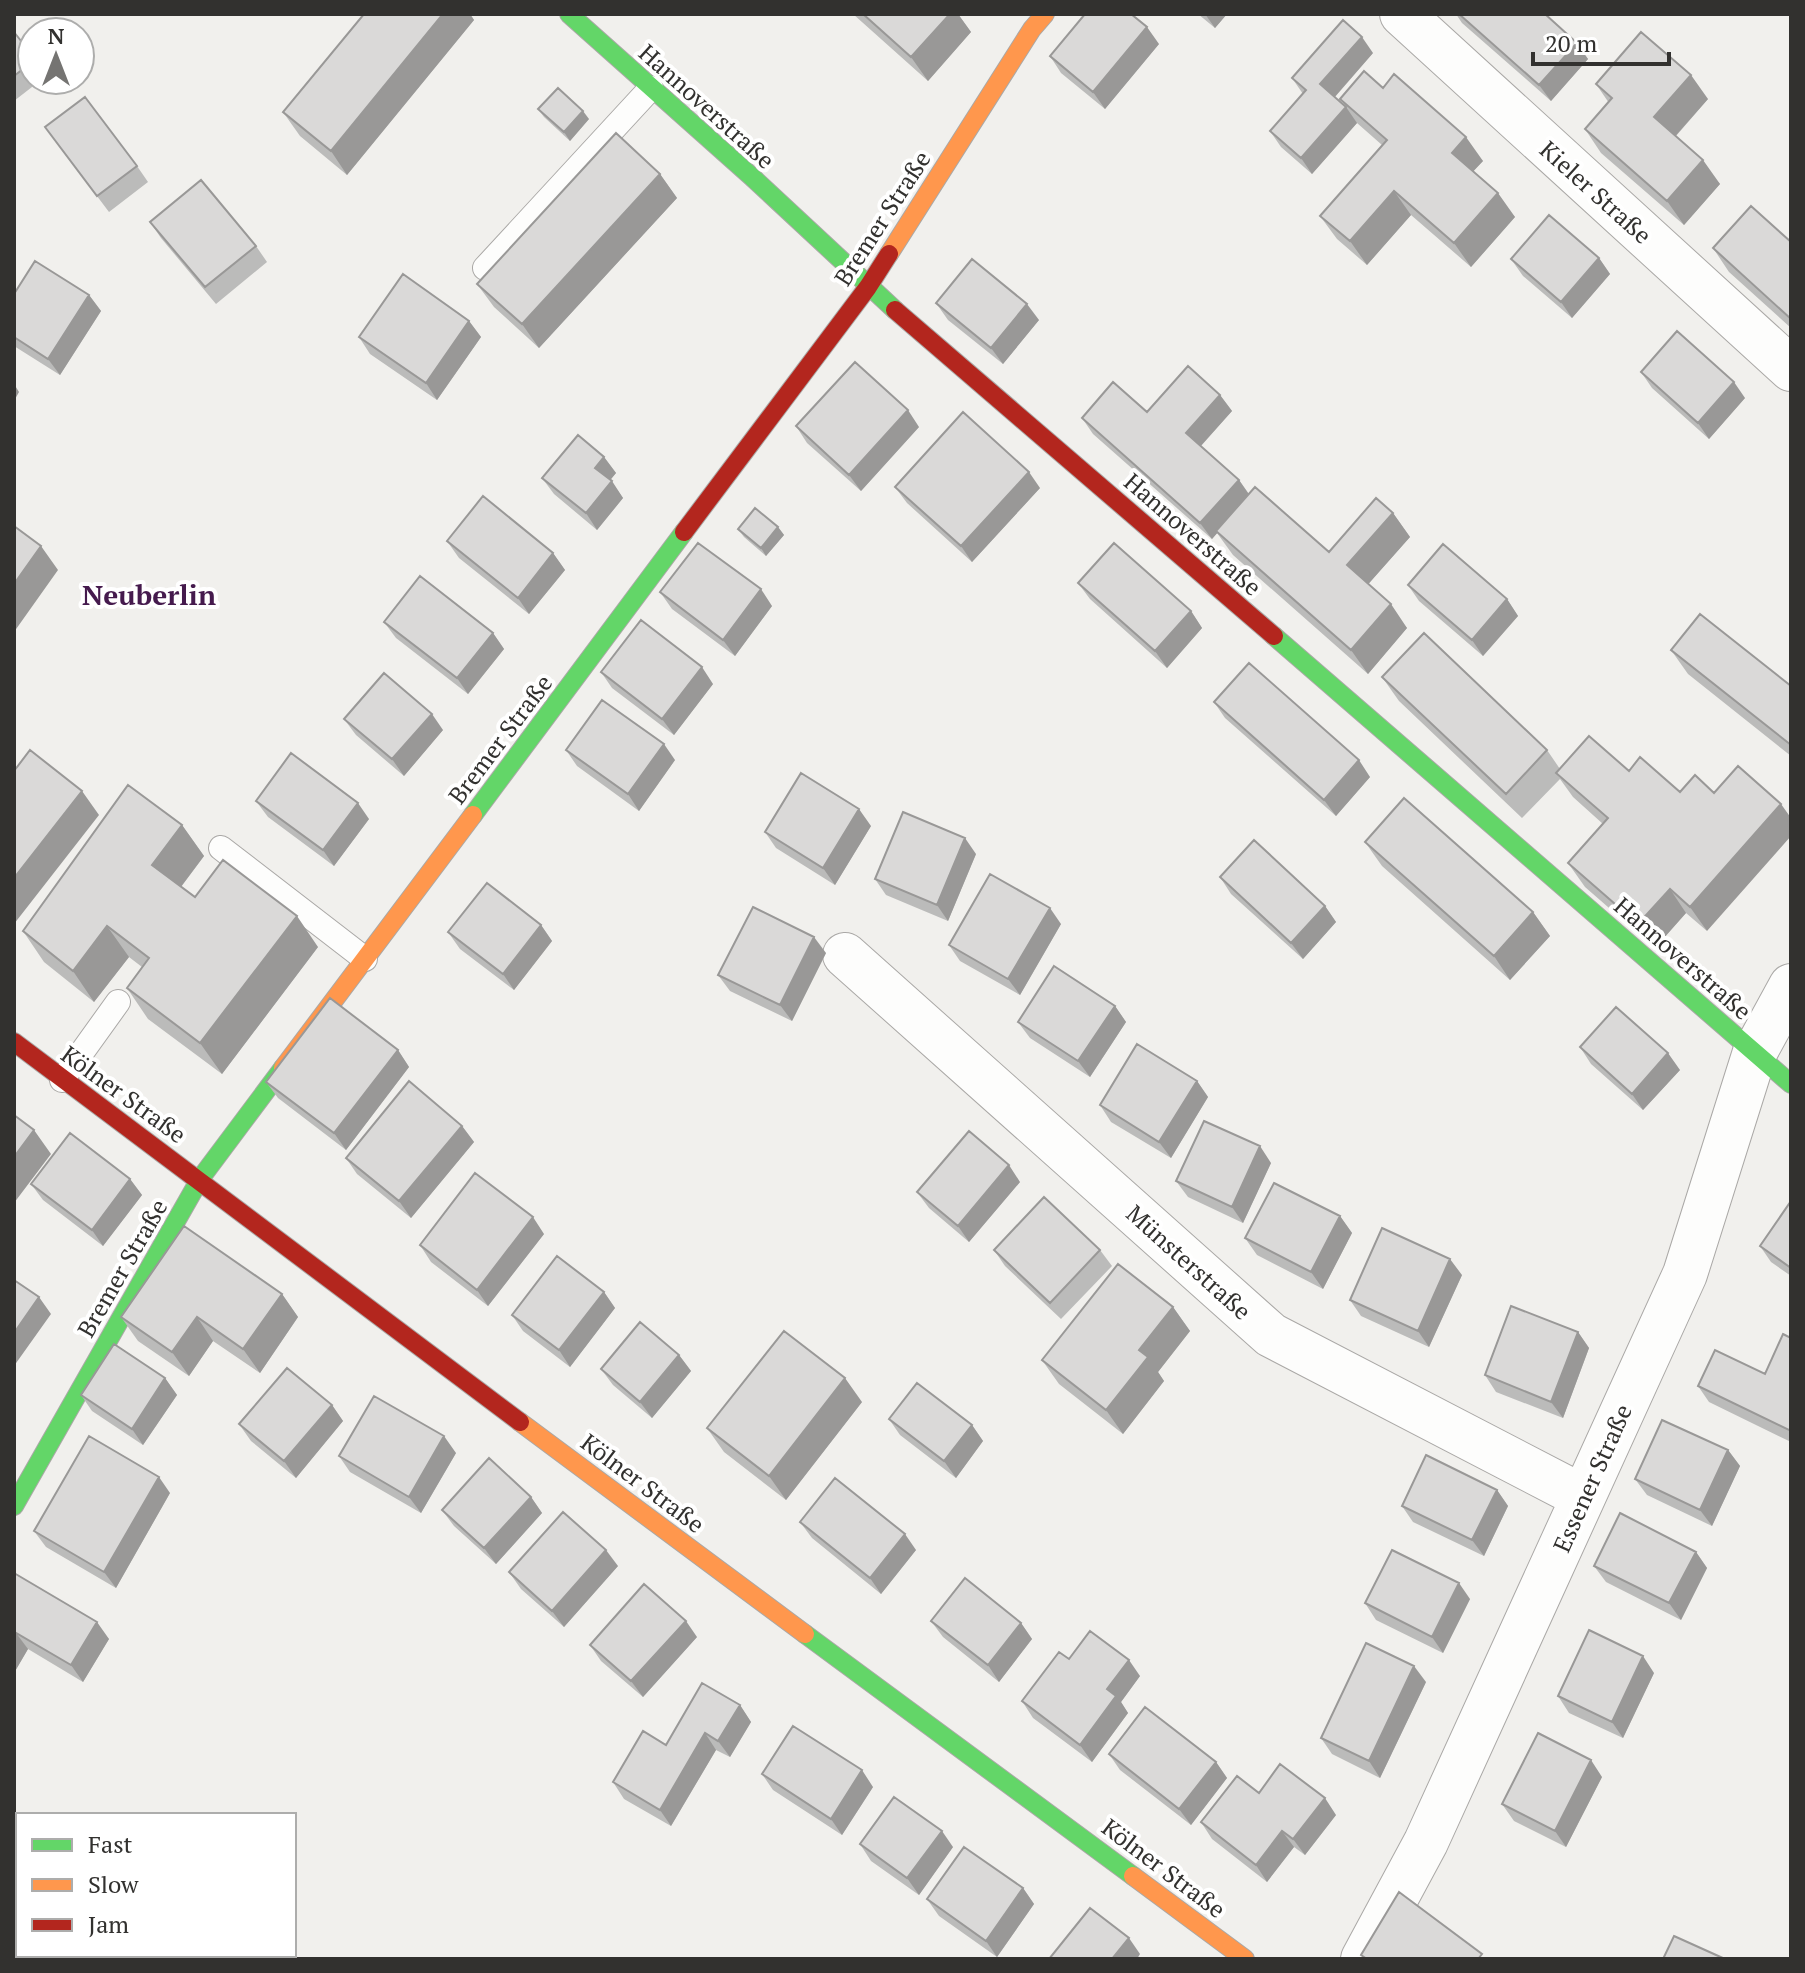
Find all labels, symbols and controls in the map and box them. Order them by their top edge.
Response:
north arrow [16,16,96,96]
scale bar [1533,16,1669,66]
text: N [48,21,65,50]
text: 20 m [1545,27,1597,59]
street label: Hannoverstraße [632,37,782,175]
street label: Kieler Straße [1533,133,1659,251]
street label: Bremer Straße [827,145,937,291]
street label: Hannoverstraße [1118,466,1268,602]
district label: Neuberlin [82,576,216,613]
street label: Bremer Straße [441,668,559,810]
street label: Hannoverstraße [1608,890,1758,1026]
street label: Kölner Straße [55,1038,193,1150]
street label: Bremer Straße [70,1193,174,1343]
street label: Münsterstraße [1120,1197,1258,1327]
street label: Essener Straße [1545,1399,1639,1557]
street label: Kölner Straße [575,1426,711,1540]
street label: Kölner Straße [1096,1811,1232,1925]
legend [16,1813,296,1957]
text: Fast [88,1828,133,1860]
text: Slow [88,1868,139,1900]
text: Jam [88,1908,129,1940]

